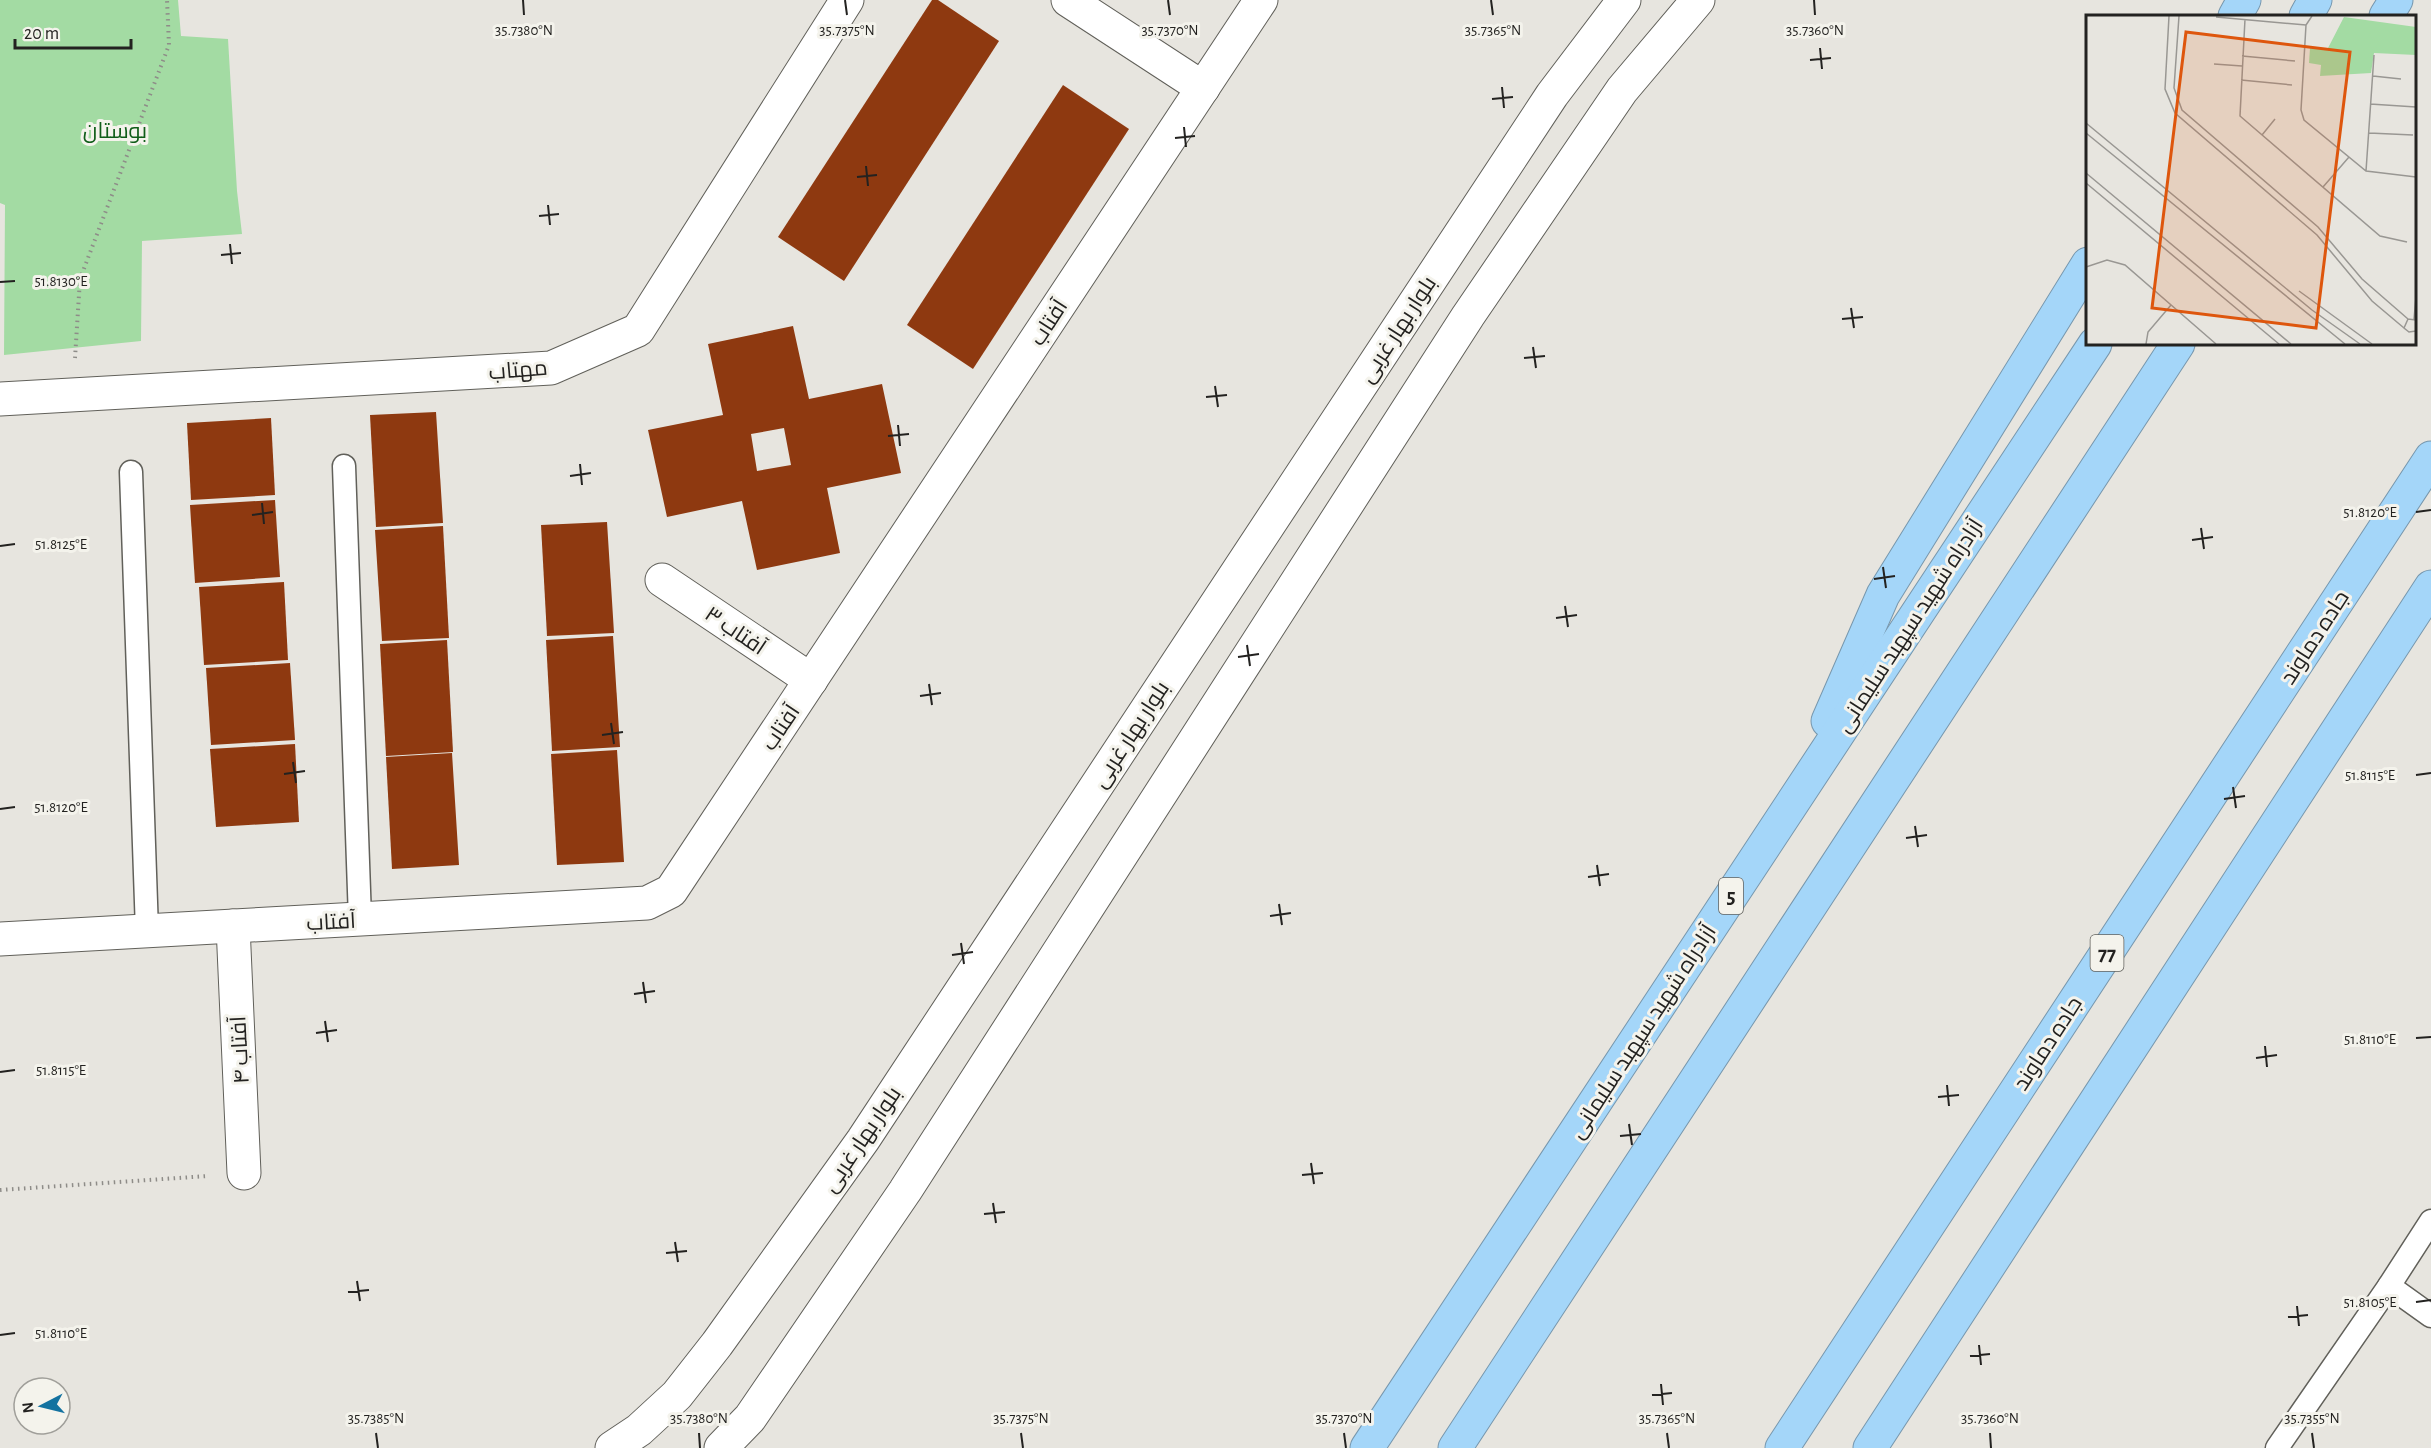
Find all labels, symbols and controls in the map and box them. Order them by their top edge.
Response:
scale bar [15,12,130,50]
inset map [2086,15,2416,345]
text: 35.7380°N [495,23,553,38]
text: 35.7375°N [819,23,875,38]
text: 35.7370°N [1141,23,1199,38]
text: 35.7365°N [1465,23,1521,38]
text: 35.7360°N [1786,23,1844,38]
text: 20 m [24,25,59,43]
park label: بوستان [83,120,147,143]
street label: بلوار بهار غربی [1355,272,1442,388]
text: 51.8130°E [35,274,87,289]
street label: آفتاب [1024,295,1072,349]
street label: مهتاب [488,356,549,386]
text: 51.8120°E [2343,505,2397,520]
street label: آزادراه شهید سپهبد سلیمانی [1831,514,1989,738]
text: 51.8125°E [35,537,87,552]
street label: جاده دماوند [2277,587,2354,689]
street label: آفتاب ۳ [701,601,771,659]
street label: بلوار بهار غربی [1088,677,1175,793]
street label: آفتاب [756,700,804,754]
text: 51.8115°E [2345,768,2395,783]
text: 51.8120°E [34,800,88,815]
road number: 5 [1719,878,1743,914]
street label: آفتاب [306,908,356,934]
street label: آزادراه شهید سپهبد سلیمانی [1564,920,1722,1144]
road number: 77 [2090,935,2124,971]
street label: جاده دماوند [2010,993,2087,1095]
street label: آفتاب ۴ [225,1015,253,1085]
text: 51.8110°E [2344,1032,2396,1047]
text: 51.8115°E [36,1063,86,1078]
street label: بلوار بهار غربی [819,1083,907,1197]
text: 51.8105°E [2344,1295,2396,1310]
text: 51.8110°E [35,1326,87,1341]
north arrow [12,1376,72,1436]
text: N [19,1401,37,1414]
text: 35.7385°N [348,1411,404,1426]
text: 35.7380°N [670,1411,728,1426]
text: 35.7375°N [993,1411,1049,1426]
text: 35.7370°N [1315,1411,1373,1426]
text: 35.7365°N [1639,1411,1695,1426]
text: 35.7360°N [1961,1411,2019,1426]
text: 35.7355°N [2284,1411,2340,1426]

